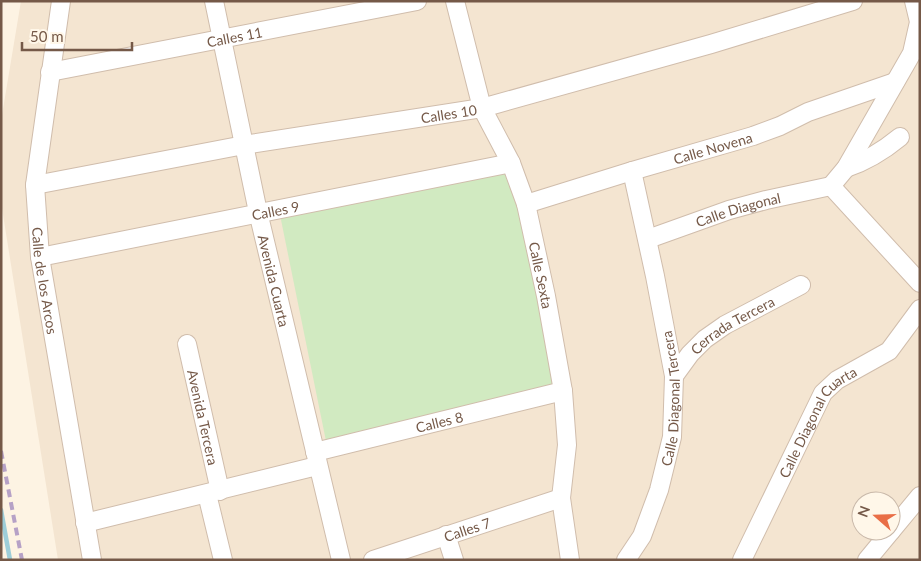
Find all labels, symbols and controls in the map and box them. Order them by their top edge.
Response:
scale bar [22,20,132,52]
street label: Calles 11 [205,23,264,50]
text: 50 m [30,27,64,45]
street label: Calles 10 [420,100,478,126]
street label: Calle Novena [671,128,754,167]
street label: Calle Diagonal [693,189,782,230]
street label: Calles 9 [250,197,301,223]
street label: Calle de los Arcos [29,226,62,335]
street label: Avenida Cuarta [255,233,294,328]
street label: Calle Sexta [526,240,557,310]
street label: Cerrada Tercera [687,292,777,357]
street label: Calle Diagonal Tercera [657,330,683,468]
street label: Calle Diagonal Cuarta [775,362,859,480]
street label: Avenida Tercera [184,368,222,467]
street label: Calles 8 [414,407,465,435]
north arrow [851,491,901,541]
text: N [853,503,873,519]
street label: Calles 7 [441,513,493,545]

